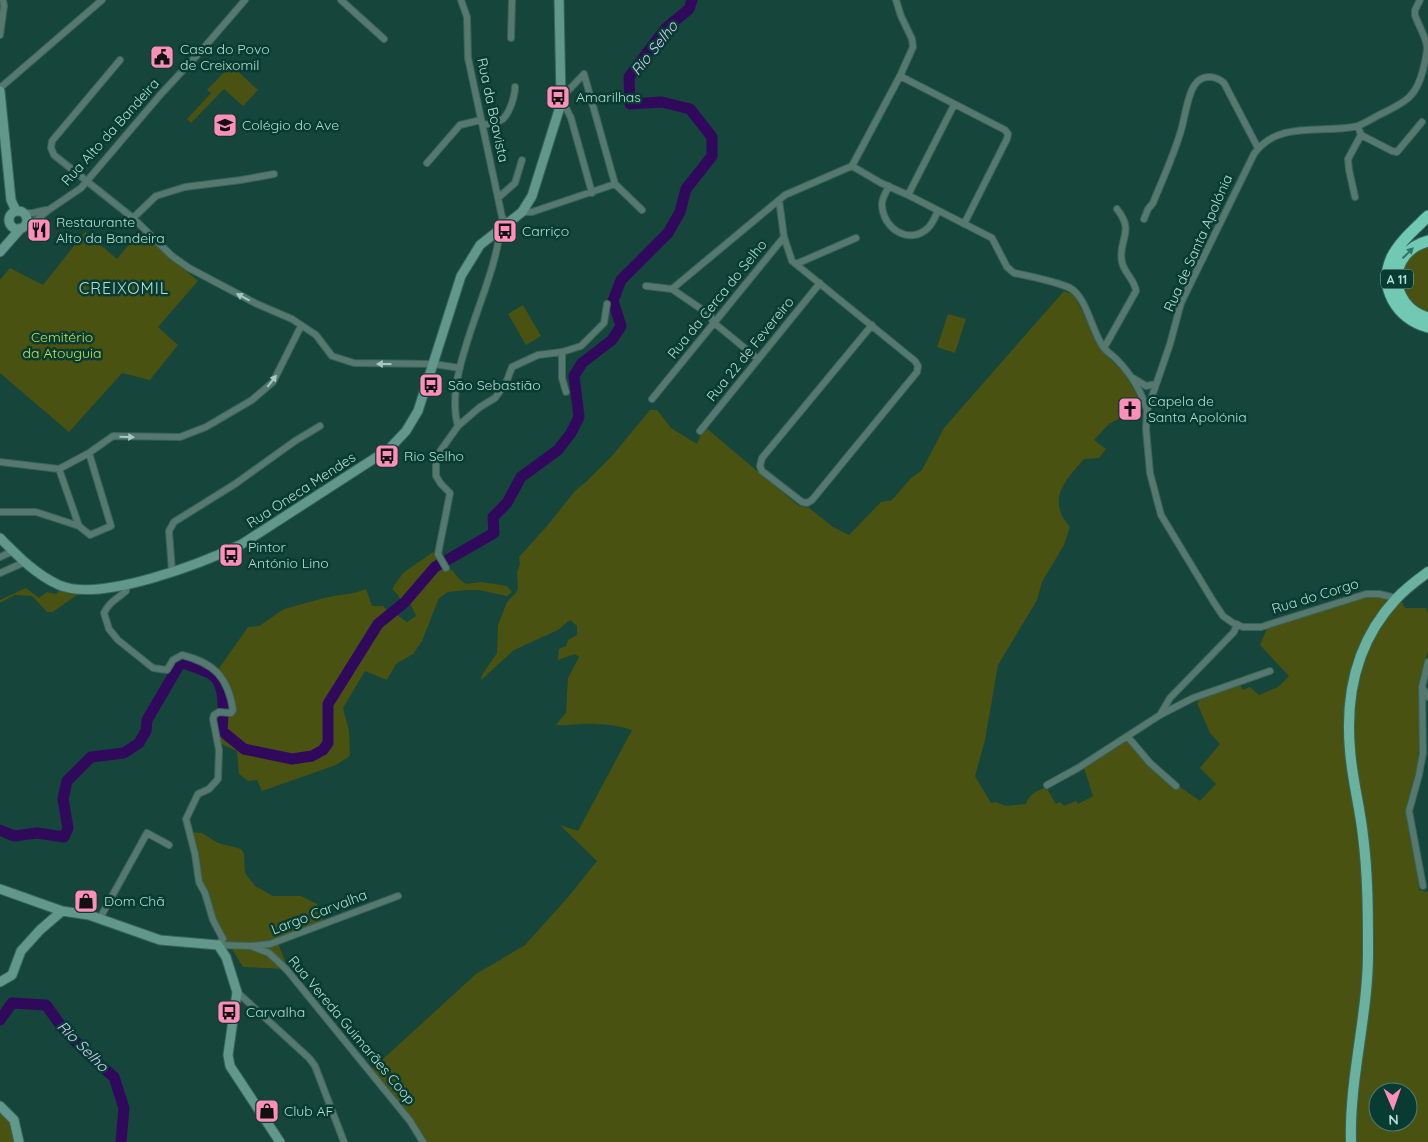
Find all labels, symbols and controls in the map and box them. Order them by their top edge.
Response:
water label: Rio Selho [626,16,682,79]
place label: Casa do Povo de Creixomil [180,40,270,74]
public building icon: Casa do Povo de Creixomil [149,44,175,70]
street label: Rua da Boavista [473,56,513,164]
street label: Rua Alto da Bandeira [57,75,163,189]
bus stop icon: Amarilhas [545,84,571,110]
place label: Amarilhas [576,88,641,106]
school or university icon: Colégio do Ave [212,112,238,138]
place label: Colégio do Ave [242,116,339,134]
street label: Rua de Santa Apolónia [1160,172,1236,314]
place label: Restaurante Alto da Bandeira [56,213,165,247]
restaurant icon: Restaurante Alto da Bandeira [26,217,52,243]
bus stop icon: Carriço [492,218,518,244]
place label: Carriço [522,222,569,240]
street label: Rua da Cerca do Selho [663,236,771,362]
one-way arrow [1402,247,1414,259]
road number: A 11 [1381,270,1413,288]
district label: CREIXOMIL [79,278,169,298]
one-way arrow [236,293,250,301]
street label: Rua 22 de Fevereiro [702,293,798,405]
park label: Cemitério da Atouguia [23,328,101,362]
one-way arrow [376,360,392,368]
bus stop icon: São Sebastião [418,372,444,398]
one-way arrow [266,375,277,388]
place label: São Sebastião [448,376,541,394]
place label: Capela de Santa Apolónia [1148,392,1247,426]
church icon: Capela de Santa Apolónia [1117,396,1143,422]
one-way arrow [119,433,135,441]
bus stop icon: Rio Selho [374,443,400,469]
place label: Rio Selho [404,447,464,465]
street label: Rua Oneca Mendes [243,448,359,532]
place label: Pintor António Lino [248,538,329,572]
bus stop icon: Pintor António Lino [218,542,244,568]
street label: Rua do Corgo [1269,574,1361,618]
street label: Largo Carvalha [269,885,369,939]
shop icon: Dom Chã [73,888,99,914]
place label: Dom Chã [104,892,165,910]
street label: Rua Vereda Guimarães Coop [284,952,420,1108]
bus stop icon: Carvalha [216,999,242,1025]
place label: Carvalha [246,1003,305,1021]
water label: Rio Selho [54,1017,113,1076]
north arrow [1368,1082,1418,1132]
shop icon: Club AF [254,1098,280,1124]
place label: Club AF [284,1102,334,1120]
text: N [1388,1111,1399,1129]

